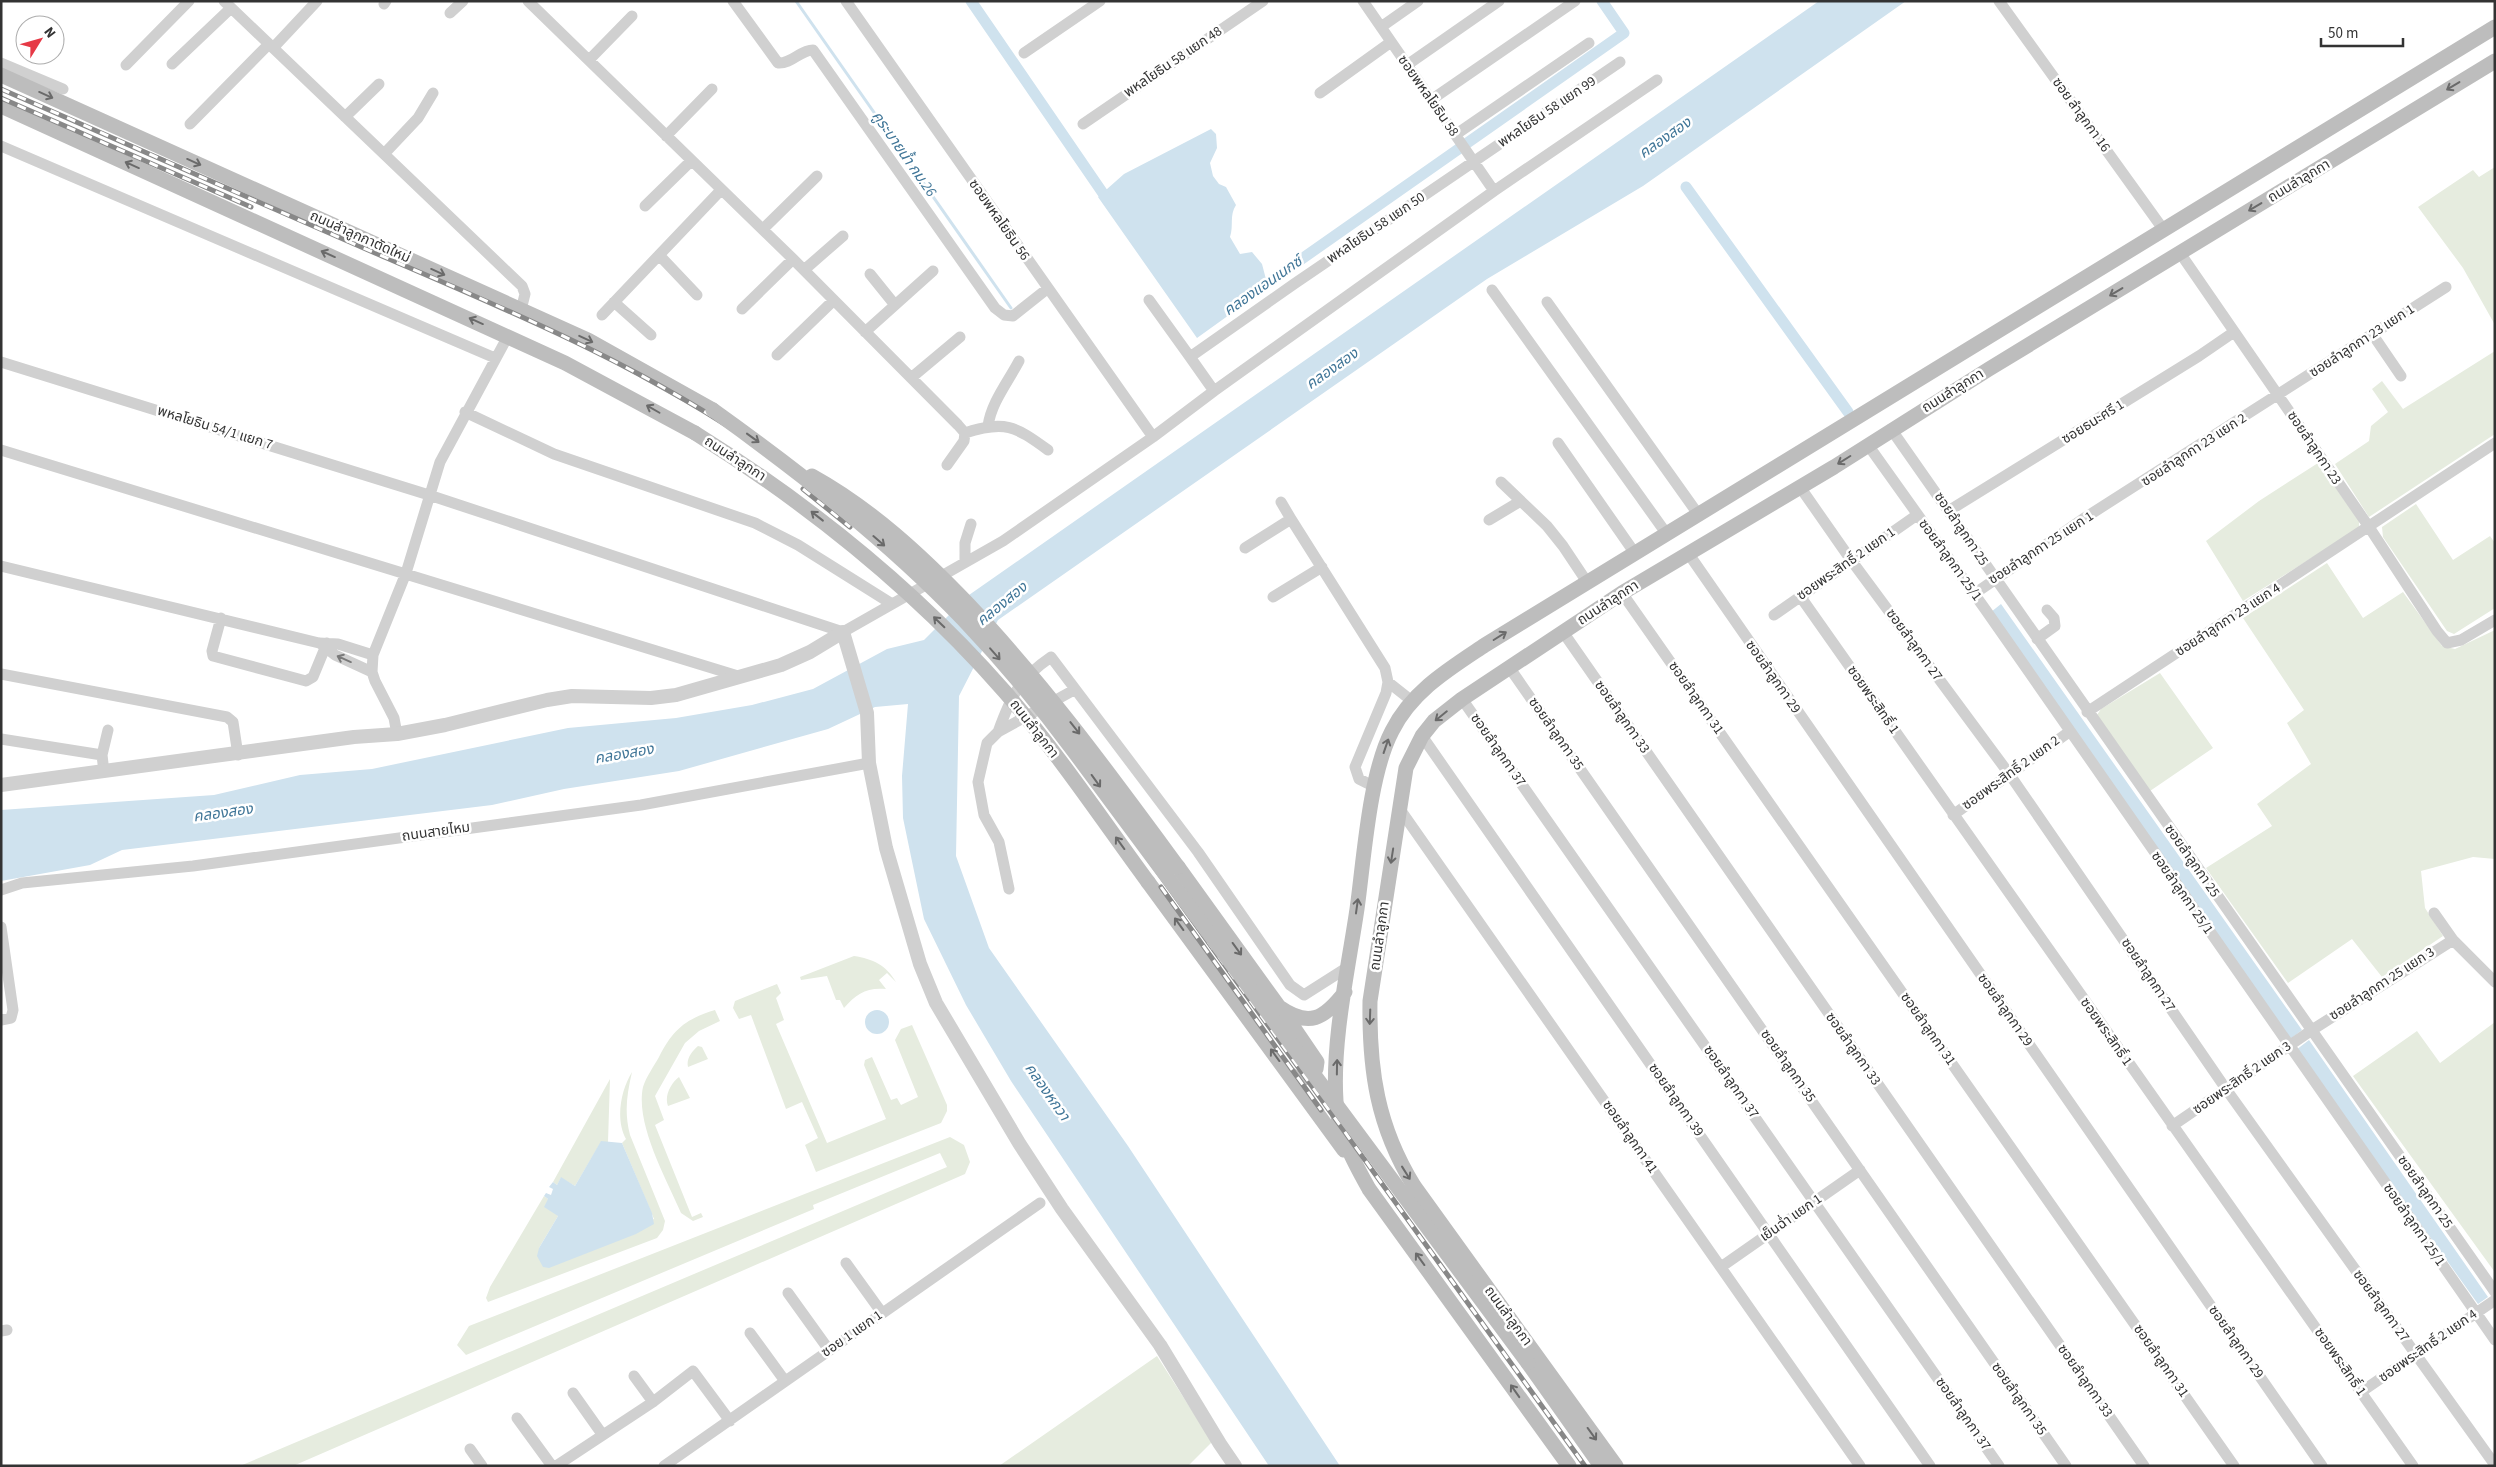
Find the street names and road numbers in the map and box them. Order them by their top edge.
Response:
street label: พหลโยธิน 58 แยก 48 [1120,22,1226,102]
street label: ซอยพหลโยธิน 58 [1393,51,1464,141]
street label: พหลโยธิน 58 แยก 99 [1494,72,1600,152]
street label: ซอย ลำลูกกา 16 [2047,74,2115,156]
street label: ถนนลำลูกกา [2264,154,2334,208]
street label: ซอยพหลโยธิน 56 [964,175,1035,265]
street label: พหลโยธิน 58 แยก 50 [1323,188,1429,268]
street label: ถนนลำลูกกาตัดใหม่ [307,206,413,268]
street label: ซอยลำลูกกา 23 แยก 1 [2305,299,2419,383]
street label: ถนนลำลูกกา [1918,364,1988,418]
street label: ซอยธนะศรี 1 [2058,395,2128,449]
street label: พหลโยธิน 54/1 แยก 7 [155,401,275,455]
street label: ซอยลำลูกกา 23 [2282,407,2346,489]
street label: ซอยลำลูกกา 23 แยก 2 [2137,408,2251,492]
street label: ถนนลำลูกกา [700,432,770,486]
street label: ซอยลำลูกกา 25 [1929,488,1993,570]
street label: ซอยลำลูกกา 25 แยก 1 [1984,506,2098,590]
street label: ซอยลำลูกกา 25/1 [1913,515,1987,605]
street label: ซอยพระสิทธิ์ 2 แยก 1 [1793,522,1899,606]
street label: ถนนลำลูกกา [1573,576,1643,630]
street label: ซอยลำลูกกา 23 แยก 4 [2171,578,2285,662]
street label: ซอยลำลูกกา 27 [1881,605,1947,685]
street label: ซอยลำลูกกา 29 [1740,636,1806,718]
street label: ซอยลำลูกกา 31 [1663,657,1729,739]
street label: ซอยพระสิทธิ์ 1 [1842,662,1904,738]
street label: ซอยลำลูกกา 33 [1589,676,1655,758]
street label: ซอยลำลูกกา 35 [1523,693,1589,775]
street label: ถนนลำลูกกา [1005,695,1063,763]
street label: ซอยลำลูกกา 37 [1465,709,1531,791]
street label: ซอยพระสิทธิ์ 2 แยก 2 [1958,731,2064,815]
street label: ถนนสายไหม [401,817,471,847]
street label: ซอยลำลูกกา 25 [2159,820,2225,902]
street label: ซอยลำลูกกา 25/1 [2146,848,2218,938]
street label: ถนนลำลูกกา [1365,900,1395,972]
street label: ซอยลำลูกกา 27 [2116,934,2180,1016]
street label: ซอยลำลูกกา 25 แยก 3 [2325,942,2439,1026]
street label: ซอยลำลูกกา 29 [1972,969,2038,1051]
street label: ซอยลำลูกกา 31 [1895,988,1961,1070]
street label: ซอยพระสิทธิ์ 1 [2075,994,2137,1070]
street label: ซอยลำลูกกา 33 [1820,1008,1886,1090]
street label: ซอยลำลูกกา 35 [1755,1025,1821,1107]
street label: ซอยพระสิทธิ์ 2 แยก 3 [2189,1036,2295,1120]
street label: ซอยลำลูกกา 37 [1698,1041,1764,1123]
street label: ซอยลำลูกกา 39 [1643,1059,1709,1141]
street label: ซอยลำลูกกา 41 [1597,1096,1663,1178]
street label: ซอยลำลูกกา 25 [2392,1151,2458,1233]
street label: ซอยลำลูกกา 25/1 [2378,1180,2450,1270]
street label: เย็นฉ่ำ แยก 1 [1755,1188,1826,1247]
street label: ซอยลำลูกกา 27 [2348,1266,2414,1346]
street label: ถนนลำลูกกา [1479,1282,1537,1350]
street label: ซอยลำลูกกา 29 [2203,1301,2269,1383]
street label: ซอยพระสิทธิ์ 2 แยก 4 [2375,1304,2481,1388]
street label: ซอย 1 แยก 1 [817,1306,887,1362]
street label: ซอยลำลูกกา 31 [2128,1320,2194,1402]
street label: ซอยพระสิทธิ์ 1 [2309,1324,2371,1400]
street label: ซอยลำลูกกา 33 [2052,1340,2118,1422]
street label: ซอยลำลูกกา 35 [1986,1358,2052,1440]
street label: ซอยลำลูกกา 37 [1930,1373,1996,1455]

